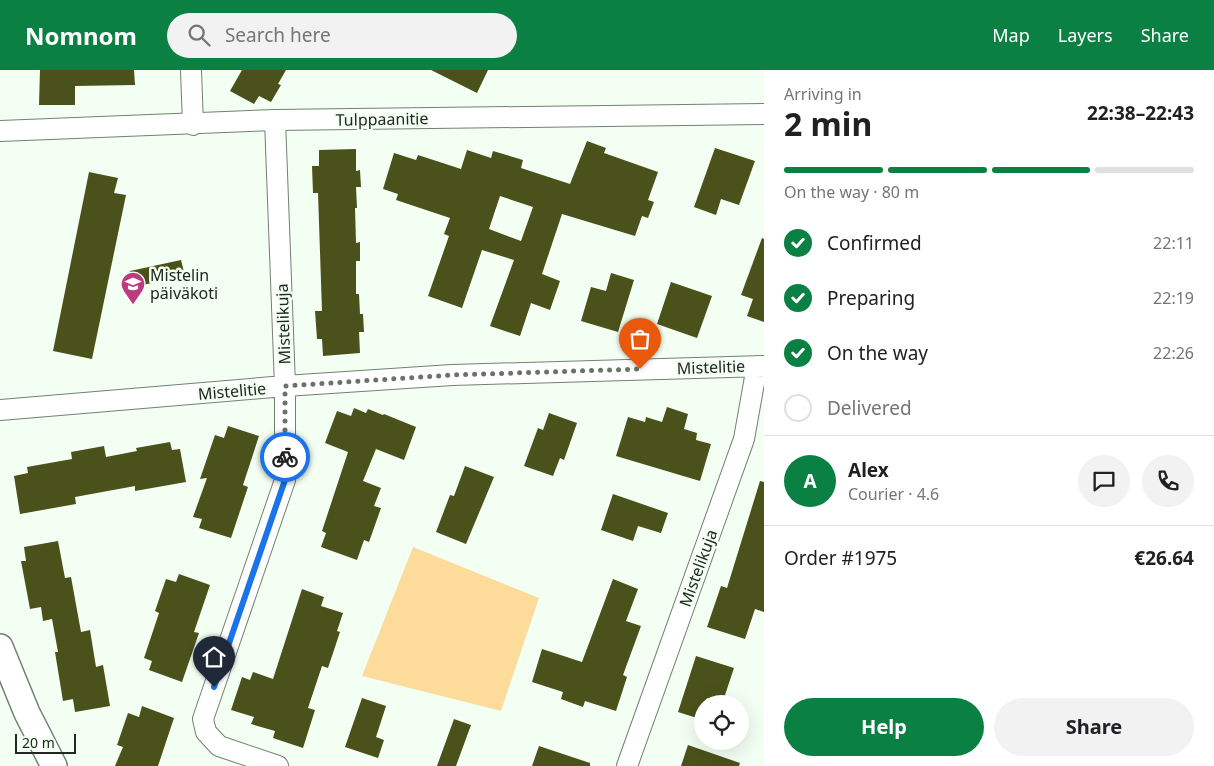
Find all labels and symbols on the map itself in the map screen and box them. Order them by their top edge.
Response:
street label: Tulppaanitie [335,107,429,131]
place label: Mistelin päiväkoti [150,264,218,304]
school or university icon: Mistelin päiväkoti [120,271,146,305]
street label: Mistelikuja [271,283,295,365]
pin [619,318,661,369]
street label: Mistelitie [676,355,746,379]
street label: Mistelitie [197,377,267,405]
courier [260,432,310,482]
street label: Mistelikuja [674,526,722,610]
pin [193,636,235,687]
scale bar [15,731,76,754]

